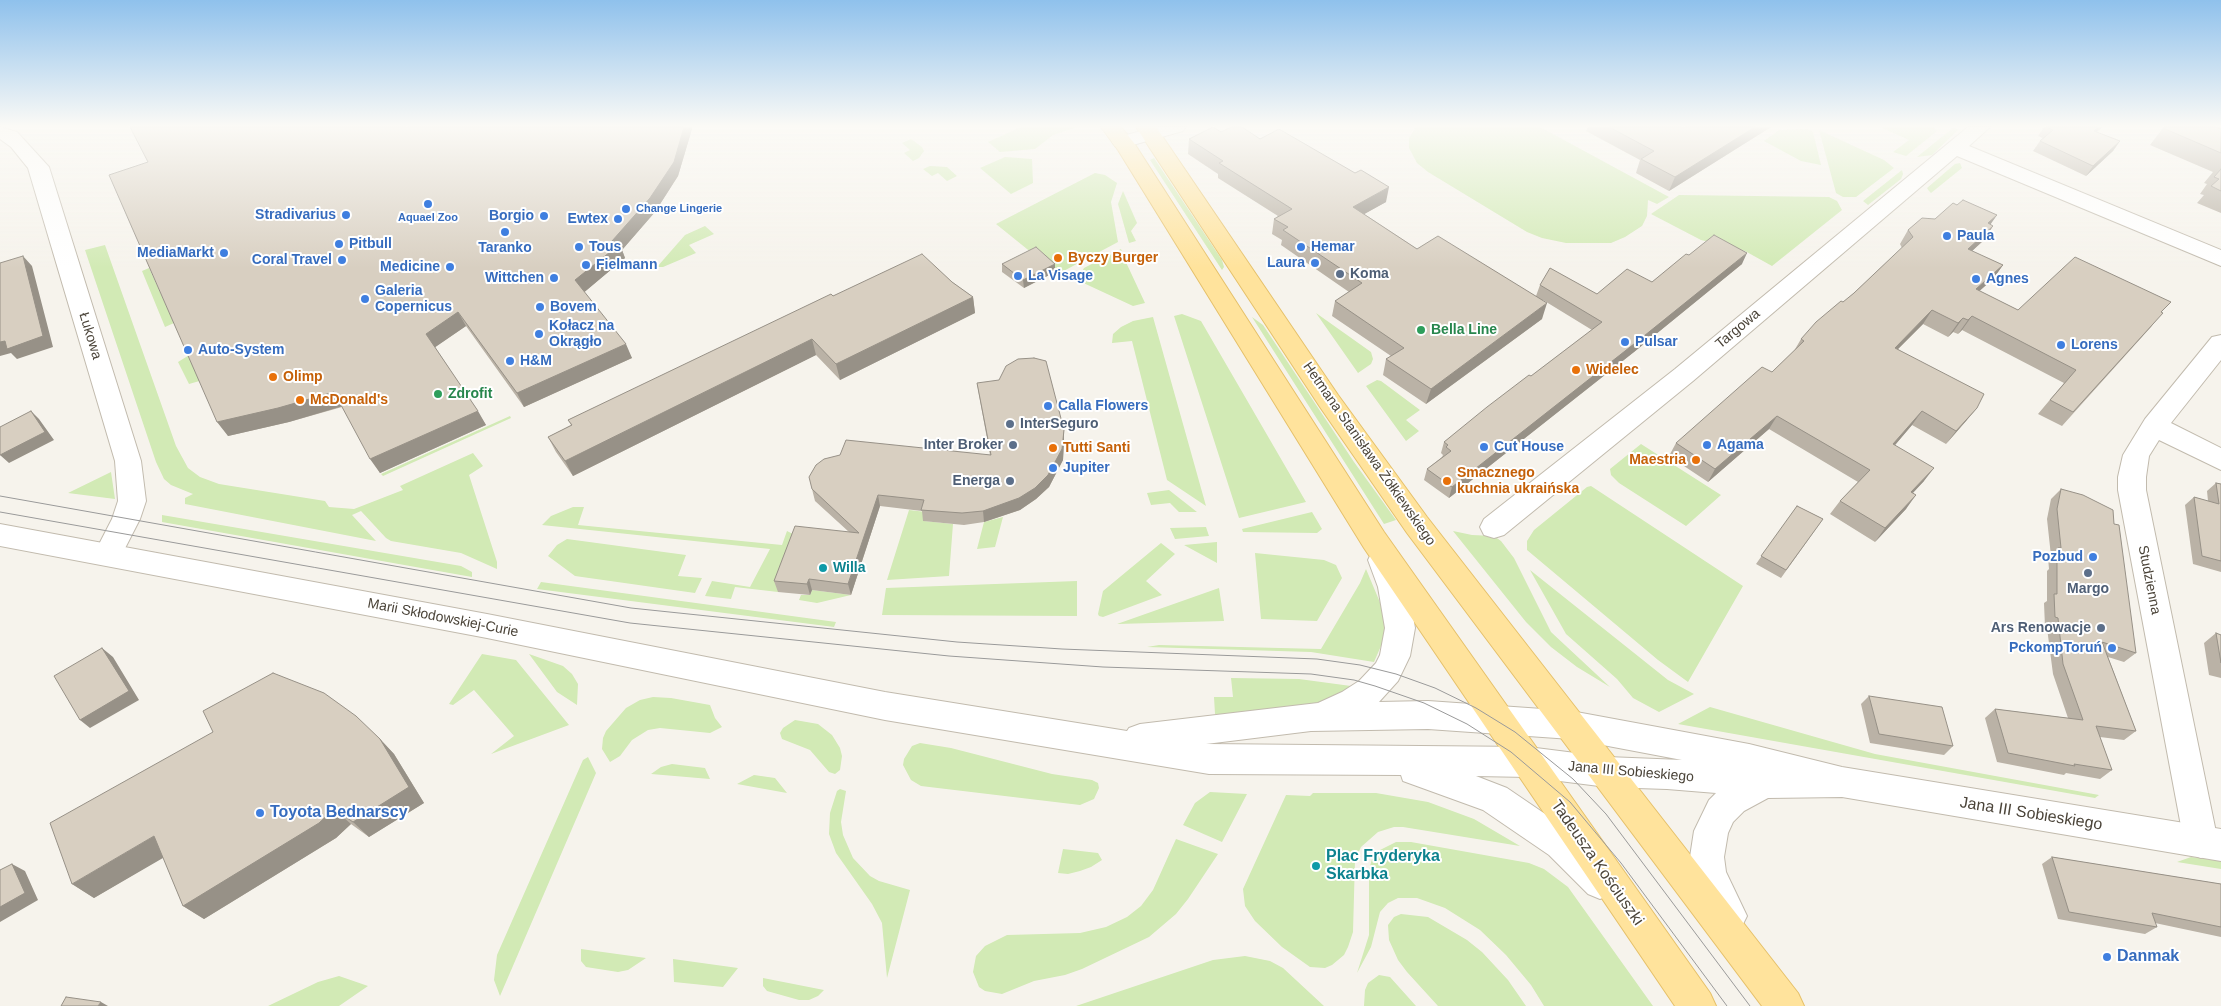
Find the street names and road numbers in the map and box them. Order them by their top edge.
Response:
street label: Targowa [1712,306,1764,352]
street label: Łukowa [75,310,105,362]
street label: Hetmana Stanisława Żółkiewskiego [1299,359,1439,549]
street label: Studzienna [2134,544,2164,616]
street label: Marii Skłodowskiej-Curie [366,595,520,641]
street label: Jana III Sobieskiego [1567,758,1695,786]
street label: Jana III Sobieskiego [1958,793,2104,835]
street label: Tadeusza Kościuszki [1547,797,1647,929]

